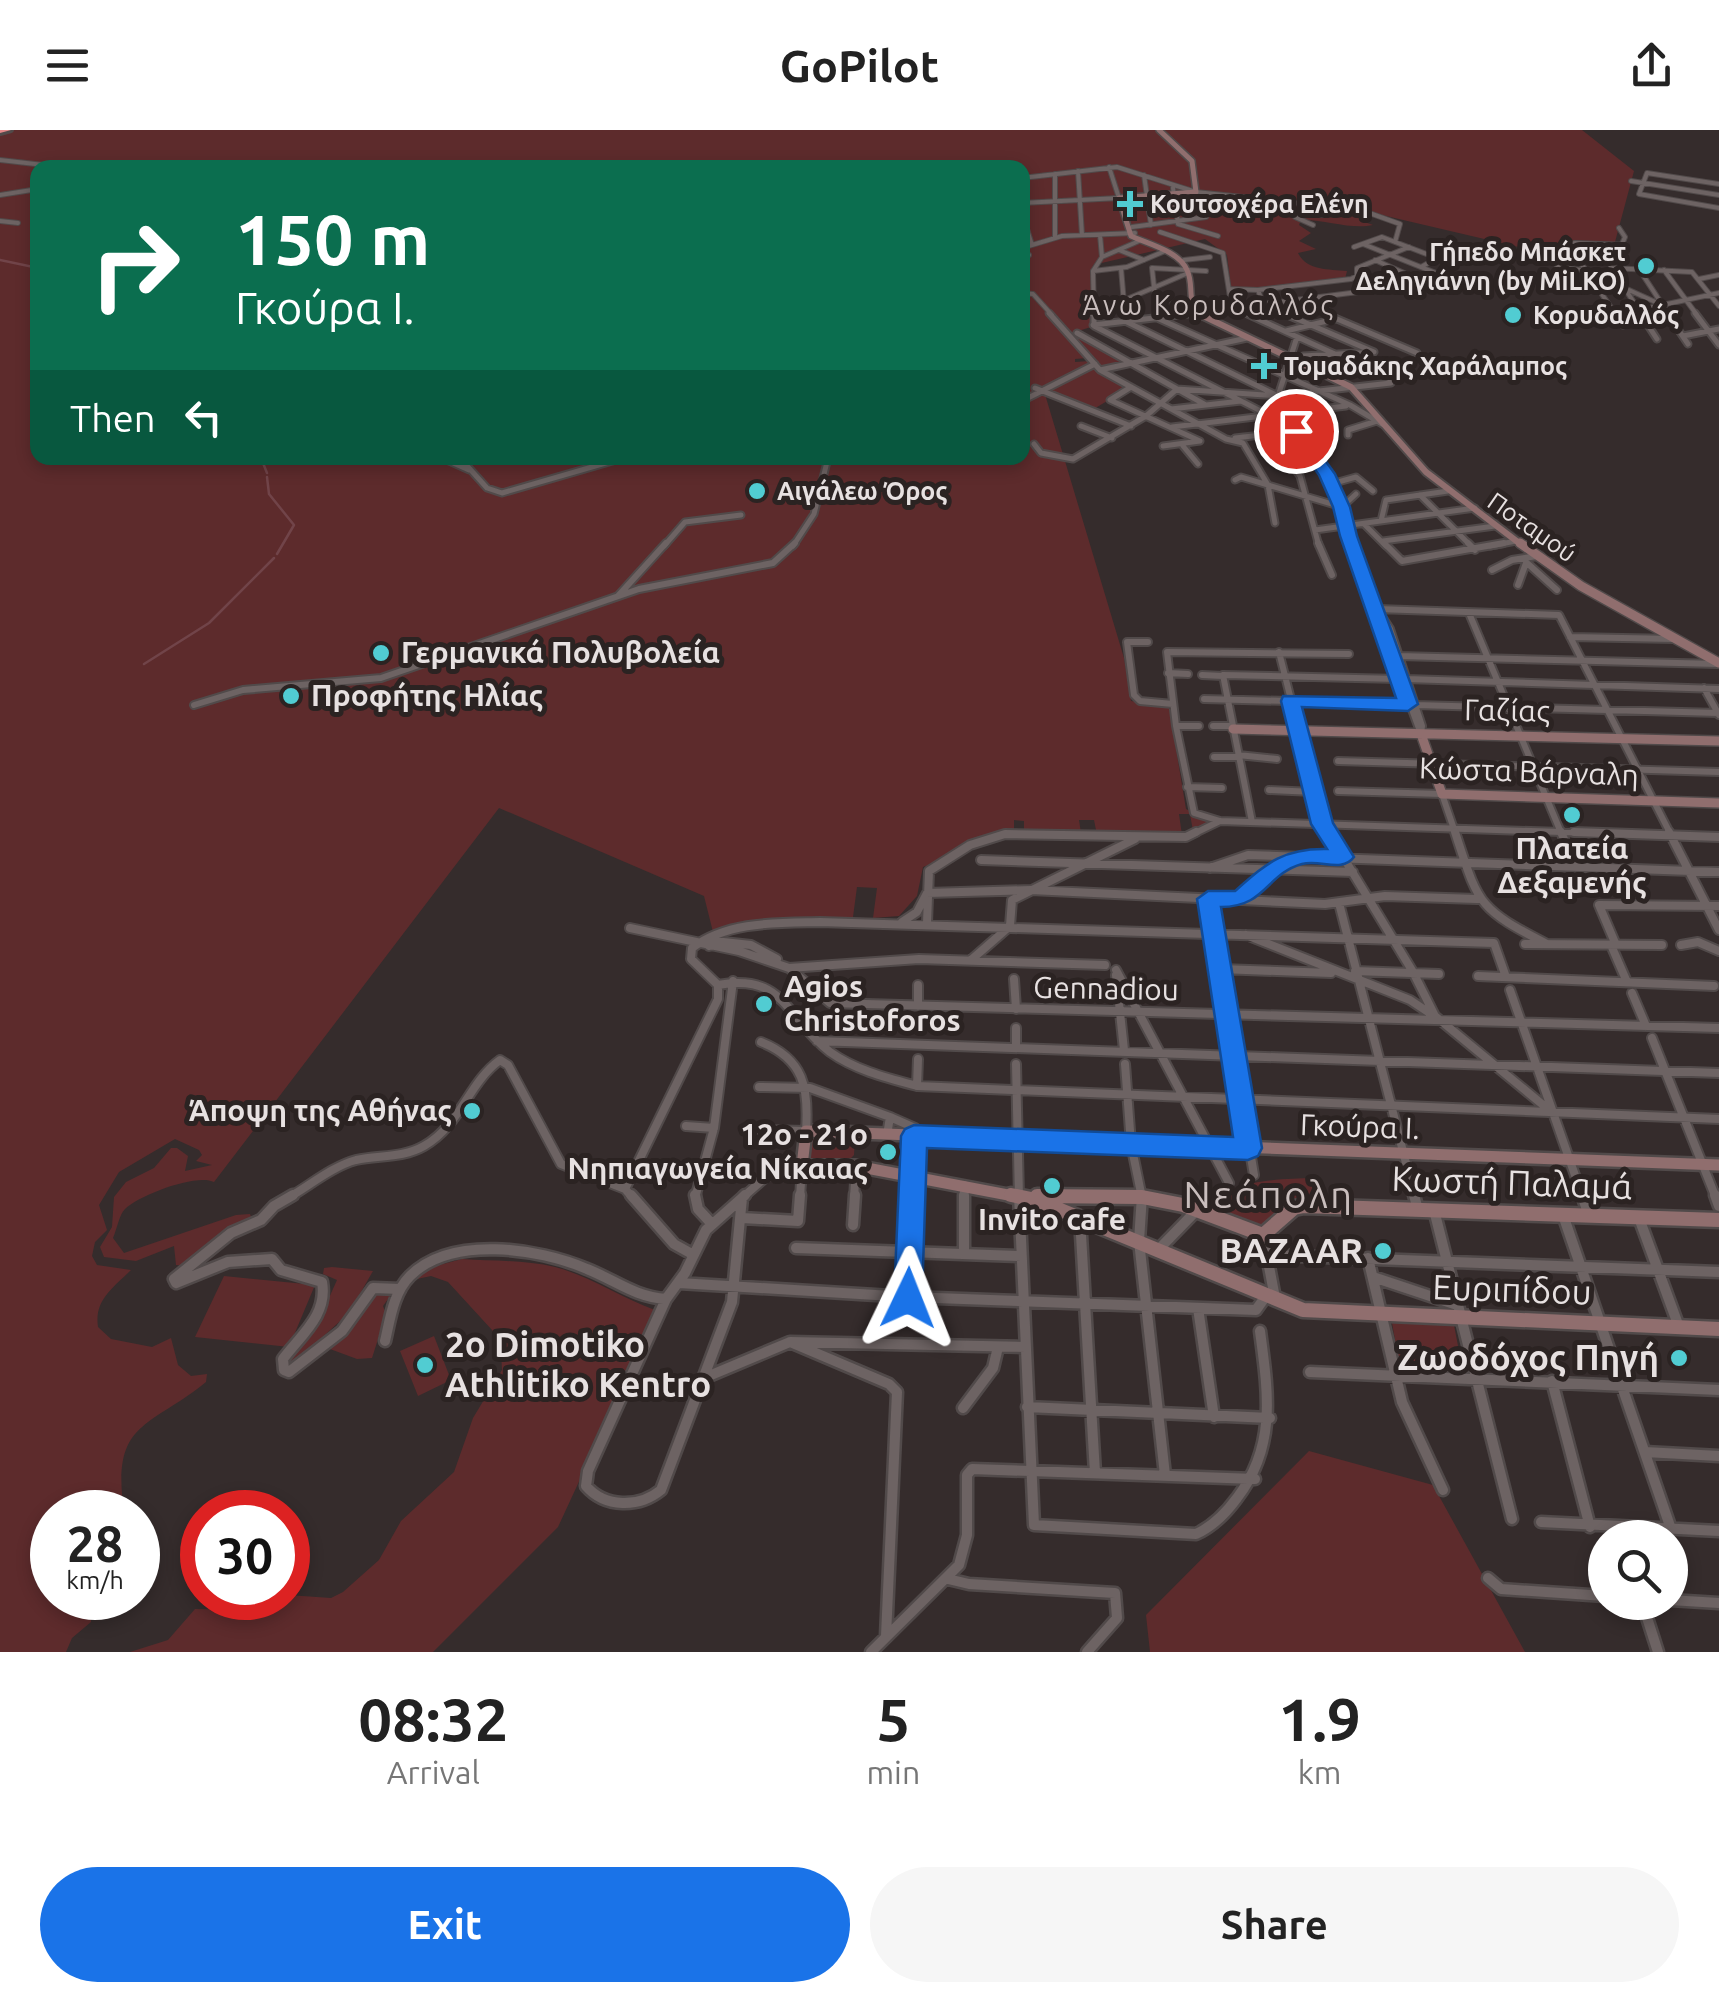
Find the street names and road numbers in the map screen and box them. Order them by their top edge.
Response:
street label: Ποταμού [1483,487,1581,567]
street label: Γαζίας [1464,692,1550,728]
street label: Κώστα Βάρναλη [1419,750,1639,792]
street label: Gennadiou [1033,970,1179,1006]
street label: Γκούρα Ι. [1300,1107,1420,1145]
street label: Κωστή Παλαμά [1391,1158,1633,1206]
street label: Ευριπίδου [1432,1266,1592,1312]

